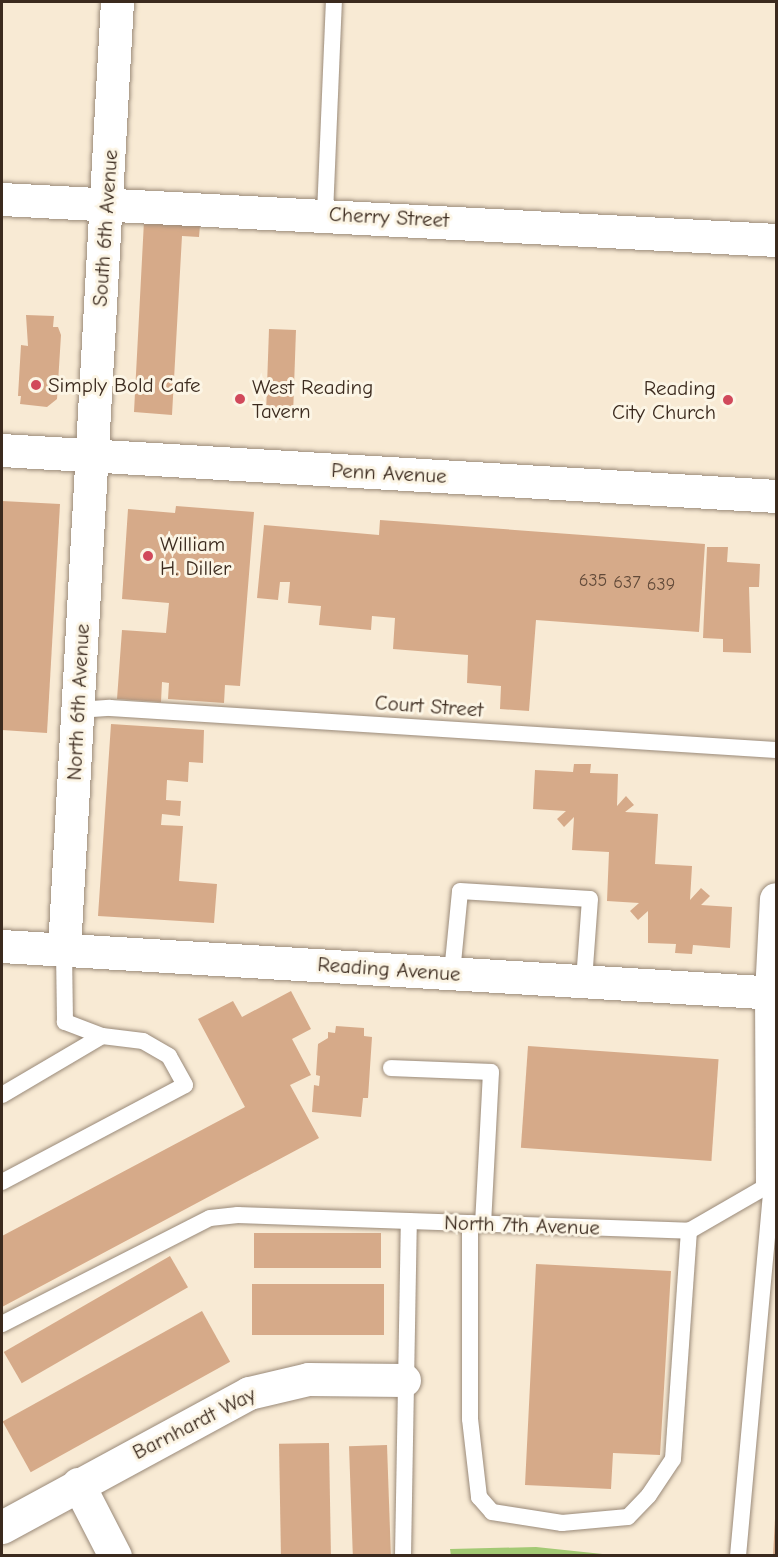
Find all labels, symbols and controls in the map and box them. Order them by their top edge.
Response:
street label: South 6th Avenue [87,149,123,307]
street label: Cherry Street [328,201,450,233]
place label: Simply Bold Cafe [48,372,200,398]
place label: West Reading Tavern [252,374,373,424]
place label: Reading City Church [612,375,716,425]
marker: Simply Bold Cafe [29,378,43,392]
marker: West Reading Tavern [233,392,247,406]
marker: Reading City Church [721,393,735,407]
street label: Penn Avenue [331,457,447,489]
place label: William H. Diller [160,531,231,581]
marker: William H. Diller [141,549,155,563]
house number: 635 [579,570,607,592]
house number: 637 [613,572,641,594]
house number: 639 [647,574,675,596]
street label: North 6th Avenue [61,623,95,781]
street label: Court Street [374,690,484,722]
street label: Reading Avenue [317,951,461,987]
street label: North 7th Avenue [444,1210,600,1240]
street label: Barnhardt Way [128,1381,260,1465]

